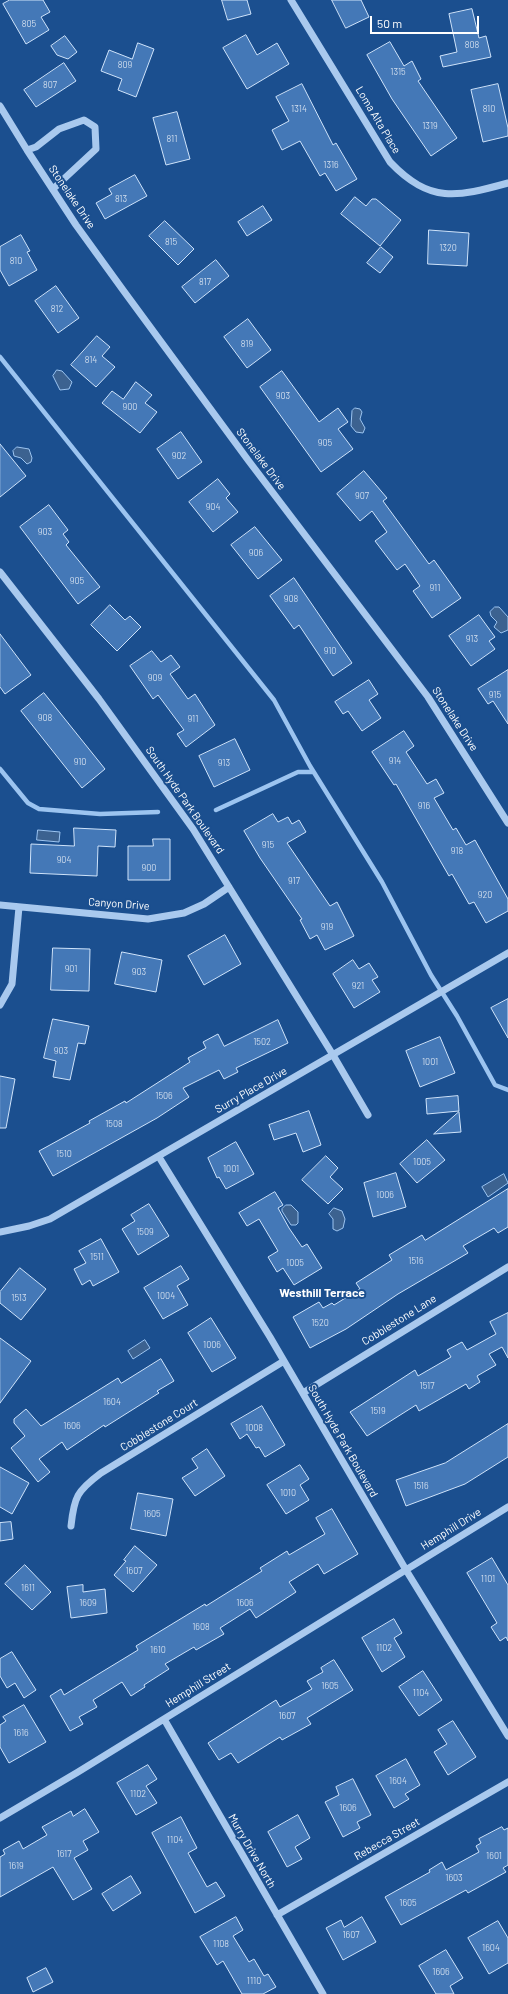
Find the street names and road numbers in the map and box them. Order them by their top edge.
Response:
street label: Loma Alta Place [353,84,403,156]
street label: Stonelake Drive [46,163,98,231]
street label: Stonelake Drive [233,425,289,493]
street label: Stonelake Drive [429,684,481,754]
street label: South Hyde Park Boulevard [143,744,227,856]
street label: Canyon Drive [88,895,150,913]
street label: Surry Place Drive [213,1064,289,1116]
street label: Cobblestone Lane [359,1292,439,1348]
street label: South Hyde Park Boulevard [305,1382,381,1500]
street label: Cobblestone Court [118,1396,200,1454]
street label: Hemphill Drive [418,1505,484,1553]
street label: Hemphill Street [163,1660,233,1710]
street label: Murry Drive North [225,1812,279,1890]
street label: Rebecca Street [352,1815,422,1863]

